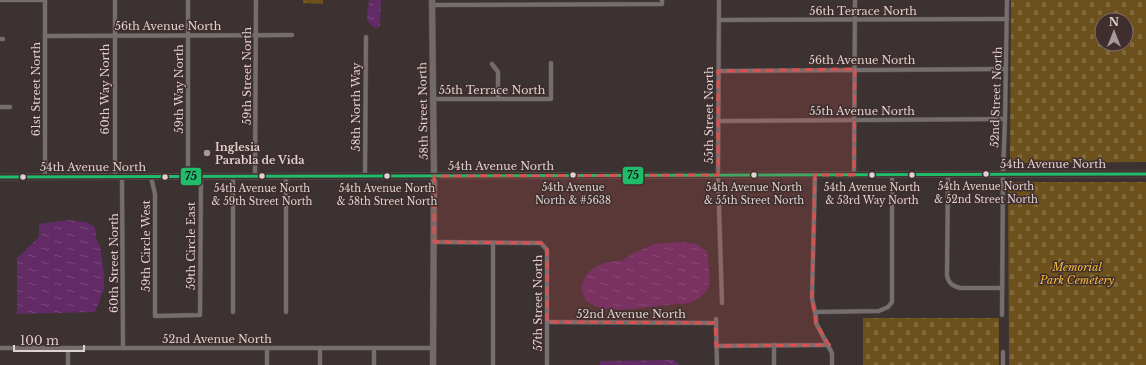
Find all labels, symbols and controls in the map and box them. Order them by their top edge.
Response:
street label: 56th Terrace North [809,4,917,18]
north arrow [1094,12,1134,52]
text: N [1109,15,1120,29]
street label: 56th Avenue North [115,19,222,33]
street label: 59th Street North [240,26,254,125]
street label: 61st Street North [29,41,43,136]
street label: 60th Way North [98,43,112,134]
street label: 59th Way North [172,44,186,134]
street label: 52nd Street North [987,46,1005,148]
street label: 56th Avenue North [809,53,916,67]
street label: 58th North Way [349,62,363,152]
street label: 58th Street North [415,62,431,160]
street label: 55th Street North [702,66,716,164]
street label: 55th Terrace North [439,83,546,97]
street label: 55th Avenue North [809,104,915,118]
place label: Inglesia Parabla de Vida [215,140,305,167]
marker: Inglesia Parabla de Vida [202,148,212,158]
street label: 54th Avenue North [1000,157,1106,171]
street label: 54th Avenue North [448,159,554,173]
street label: 54th Avenue North [40,160,146,174]
line badge: 75 [622,166,644,185]
line badge: 75 [180,167,202,186]
text: 75 [627,168,639,182]
text: 75 [185,169,197,183]
marker: 54th Avenue North & 52nd Street North [981,169,991,179]
marker: 54th Avenue North & #5638 [568,170,578,180]
marker: 54th Avenue North & 55th Street North [749,170,759,180]
marker: 54th Avenue North & 53rd Way North [867,170,877,180]
unlabelled marker [907,170,917,180]
marker: 54th Avenue North & 59th Street North [257,171,267,181]
marker: 54th Avenue North & 58th Street North [382,171,392,181]
unlabelled marker [18,172,28,182]
unlabelled marker [160,172,170,182]
place label: 54th Avenue North & 52nd Street North [934,180,1038,206]
place label: 54th Avenue North & #5638 [535,181,611,207]
place label: 54th Avenue North & 55th Street North [704,181,804,207]
place label: 54th Avenue North & 53rd Way North [824,181,920,207]
place label: 54th Avenue North & 59th Street North [212,182,313,208]
place label: 54th Avenue North & 58th Street North [337,182,437,208]
street label: 59th Circle West [139,199,153,292]
street label: 59th Circle East [184,201,198,290]
street label: 60th Street North [107,213,121,313]
street label: 57th Street North [531,254,545,351]
park label: Memorial Park Cemetery [1039,260,1115,287]
street label: 52nd Avenue North [576,307,686,321]
scale bar [14,327,84,353]
street label: 52nd Avenue North [162,332,272,346]
text: 100 m [20,333,59,348]

